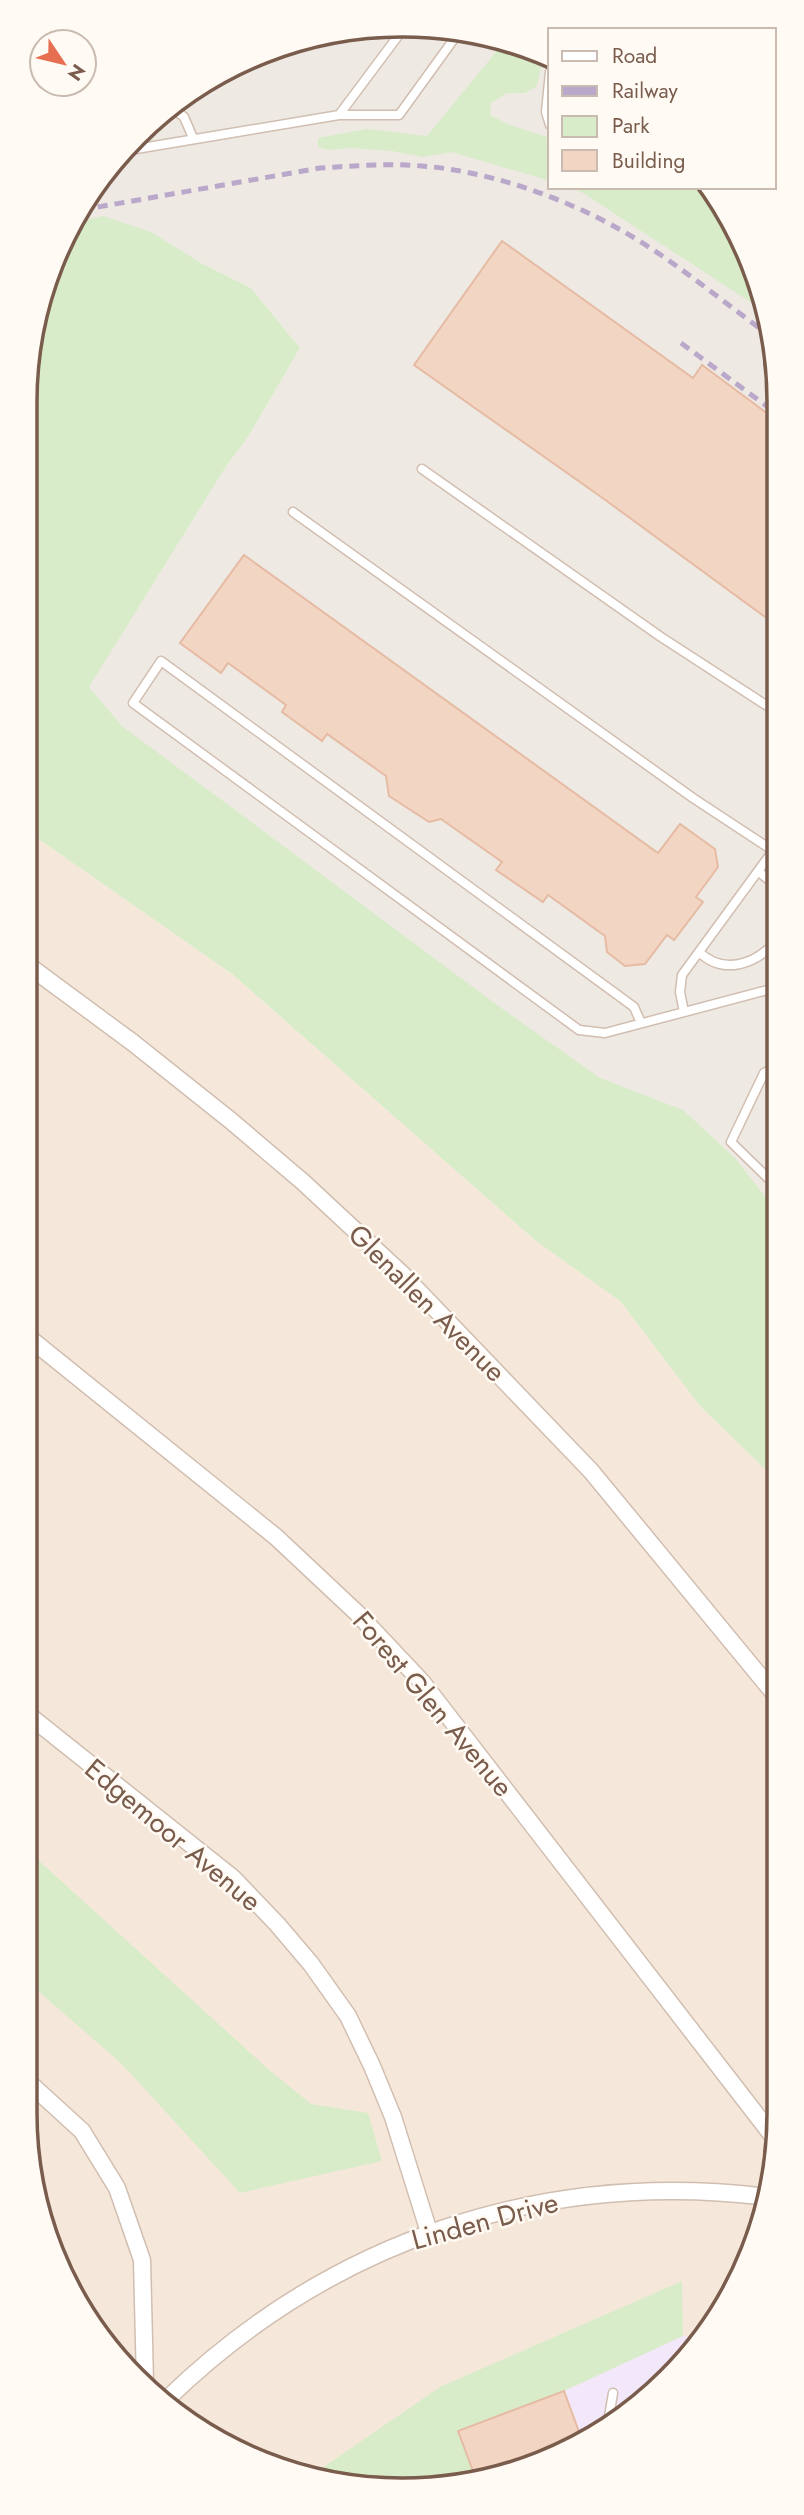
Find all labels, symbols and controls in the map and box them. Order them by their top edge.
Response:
north arrow [28,28,98,98]
legend [548,28,776,189]
text: Road [612,41,657,71]
text: N [61,59,92,86]
text: Railway [612,76,678,106]
text: Park [612,111,650,141]
text: Building [612,146,685,176]
street label: Glenallen Avenue [339,1215,515,1391]
street label: Forest Glen Avenue [343,1602,523,1806]
street label: Edgemoor Avenue [76,1749,270,1921]
street label: Linden Drive [407,2182,563,2260]

